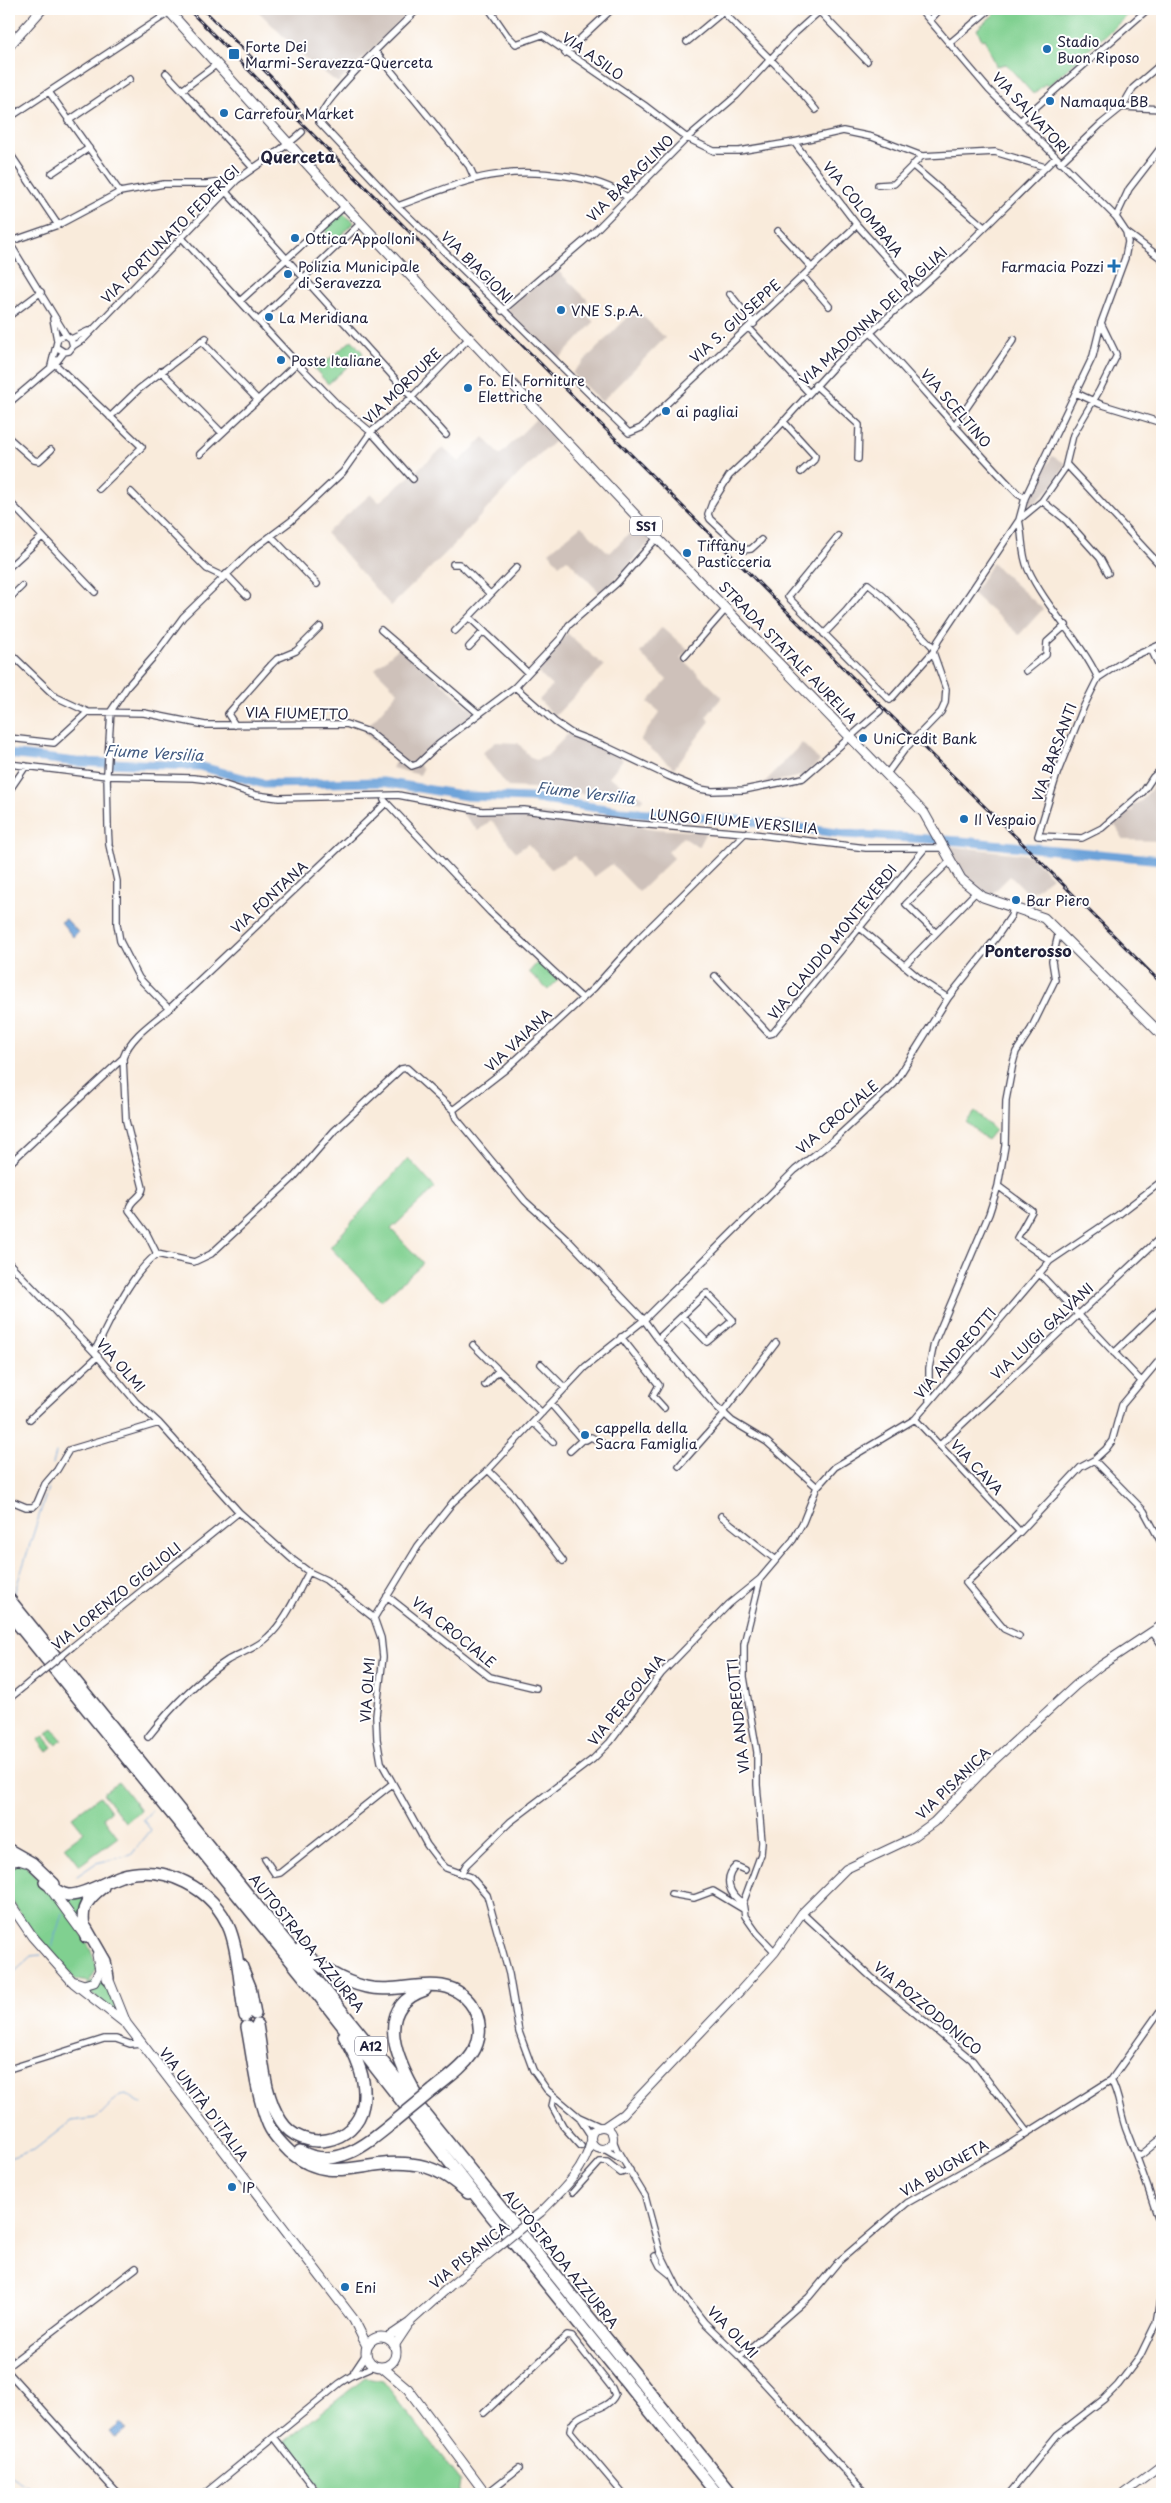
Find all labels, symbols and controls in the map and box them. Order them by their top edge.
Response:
street label: VIA ASILO [558,27,628,85]
place label: Stadio Buon Riposo [1057,31,1140,68]
place label: Forte Dei Marmi-Seravezza-Querceta [245,36,433,73]
marker: Stadio Buon Riposo [1041,43,1053,55]
marker: Forte Dei Marmi-Seravezza-Querceta [227,47,241,61]
street label: VIA SALVATORI [987,67,1075,159]
place label: Namaqua BB [1060,91,1148,112]
marker: Namaqua BB [1044,95,1056,107]
place label: Carrefour Market [234,103,354,124]
marker: Carrefour Market [218,107,230,119]
street label: VIA BARAGLINO [582,130,678,226]
district label: Querceta [261,144,336,168]
street label: VIA COLOMBAIA [818,157,908,262]
street label: VIA FORTUNATO FEDERIGI [96,160,244,308]
street label: VIA BIAGIONI [436,226,518,308]
place label: Ottica Appolloni [305,228,415,249]
marker: Ottica Appolloni [289,232,301,244]
street label: VIA MADONNA DEI PAGLIAI [794,242,952,390]
place label: Polizia Municipale di Seravezza [298,256,420,293]
place label: Farmacia Pozzi [1001,256,1104,277]
marker: Farmacia Pozzi [1108,260,1120,272]
marker: Polizia Municipale di Seravezza [282,268,294,280]
street label: VIA S. GIUSEPPE [685,274,785,368]
place label: VNE S.p.A. [571,300,643,321]
marker: VNE S.p.A. [555,304,567,316]
place label: La Meridiana [279,307,368,328]
marker: La Meridiana [263,311,275,323]
street label: VIA MORDURE [358,343,446,429]
place label: Poste Italiane [291,350,382,371]
marker: Poste Italiane [275,354,287,366]
street label: VIA SCELTINO [916,364,996,452]
place label: Fo. El. Forniture Elettriche [478,370,585,407]
marker: Fo. El. Forniture Elettriche [462,382,474,394]
place label: ai pagliai [676,401,738,422]
marker: ai pagliai [660,405,672,417]
road number: SS1 [630,516,662,536]
place label: Tiffany Pasticceria [697,535,772,572]
marker: Tiffany Pasticceria [681,547,693,559]
street label: STRADA STATALE AURELIA [714,576,862,728]
street label: VIA BARSANTI [1026,700,1082,804]
street label: VIA FIUMETTO [245,702,349,724]
place label: UniCredit Bank [873,728,977,749]
marker: UniCredit Bank [857,732,869,744]
water label: Fiume Versilia [104,738,205,766]
water label: Fiume Versilia [535,775,637,810]
street label: LUNGO FIUME VERSILIA [649,803,819,839]
place label: Il Vespaio [974,809,1037,830]
marker: Il Vespaio [958,813,970,825]
street label: VIA FONTANA [226,856,312,938]
street label: VIA CLAUDIO MONTEVERDI [763,860,901,1024]
place label: Bar Piero [1026,890,1090,911]
marker: Bar Piero [1010,894,1022,906]
district label: Ponterosso [984,938,1072,962]
street label: VIA VAIANA [480,1003,556,1076]
street label: VIA CROCIALE [791,1075,883,1159]
street label: VIA LUIGI GALVANI [986,1278,1098,1384]
street label: VIA ANDREOTTI [909,1303,1001,1403]
street label: VIA OLMI [92,1333,150,1397]
place label: cappella della Sacra Famiglia [595,1417,698,1454]
marker: cappella della Sacra Famiglia [579,1429,591,1441]
street label: VIA CAVA [946,1435,1008,1500]
street label: VIA LORENZO GIGLIOLI [47,1537,185,1655]
street label: VIA CROCIALE [407,1591,501,1673]
street label: VIA PERGOLAIA [583,1649,670,1750]
street label: VIA OLMI [354,1657,380,1723]
street label: VIA ANDREOTTI [722,1658,754,1774]
street label: VIA PISANICA [911,1742,995,1824]
street label: AUTOSTRADA AZZURRA [244,1869,370,2017]
street label: VIA POZZODONICO [869,1956,987,2060]
road number: A12 [355,2036,387,2056]
street label: VIA UNITÀ D'ITALIA [154,2043,254,2166]
street label: VIA BUGNETA [896,2134,992,2202]
place label: IP [242,2177,255,2198]
marker: IP [226,2181,238,2193]
street label: AUTOSTRADA AZZURRA [498,2185,624,2333]
street label: VIA PISANICA [425,2216,513,2294]
place label: Eni [355,2277,376,2298]
marker: Eni [339,2281,351,2293]
street label: VIA OLMI [703,2301,763,2363]

